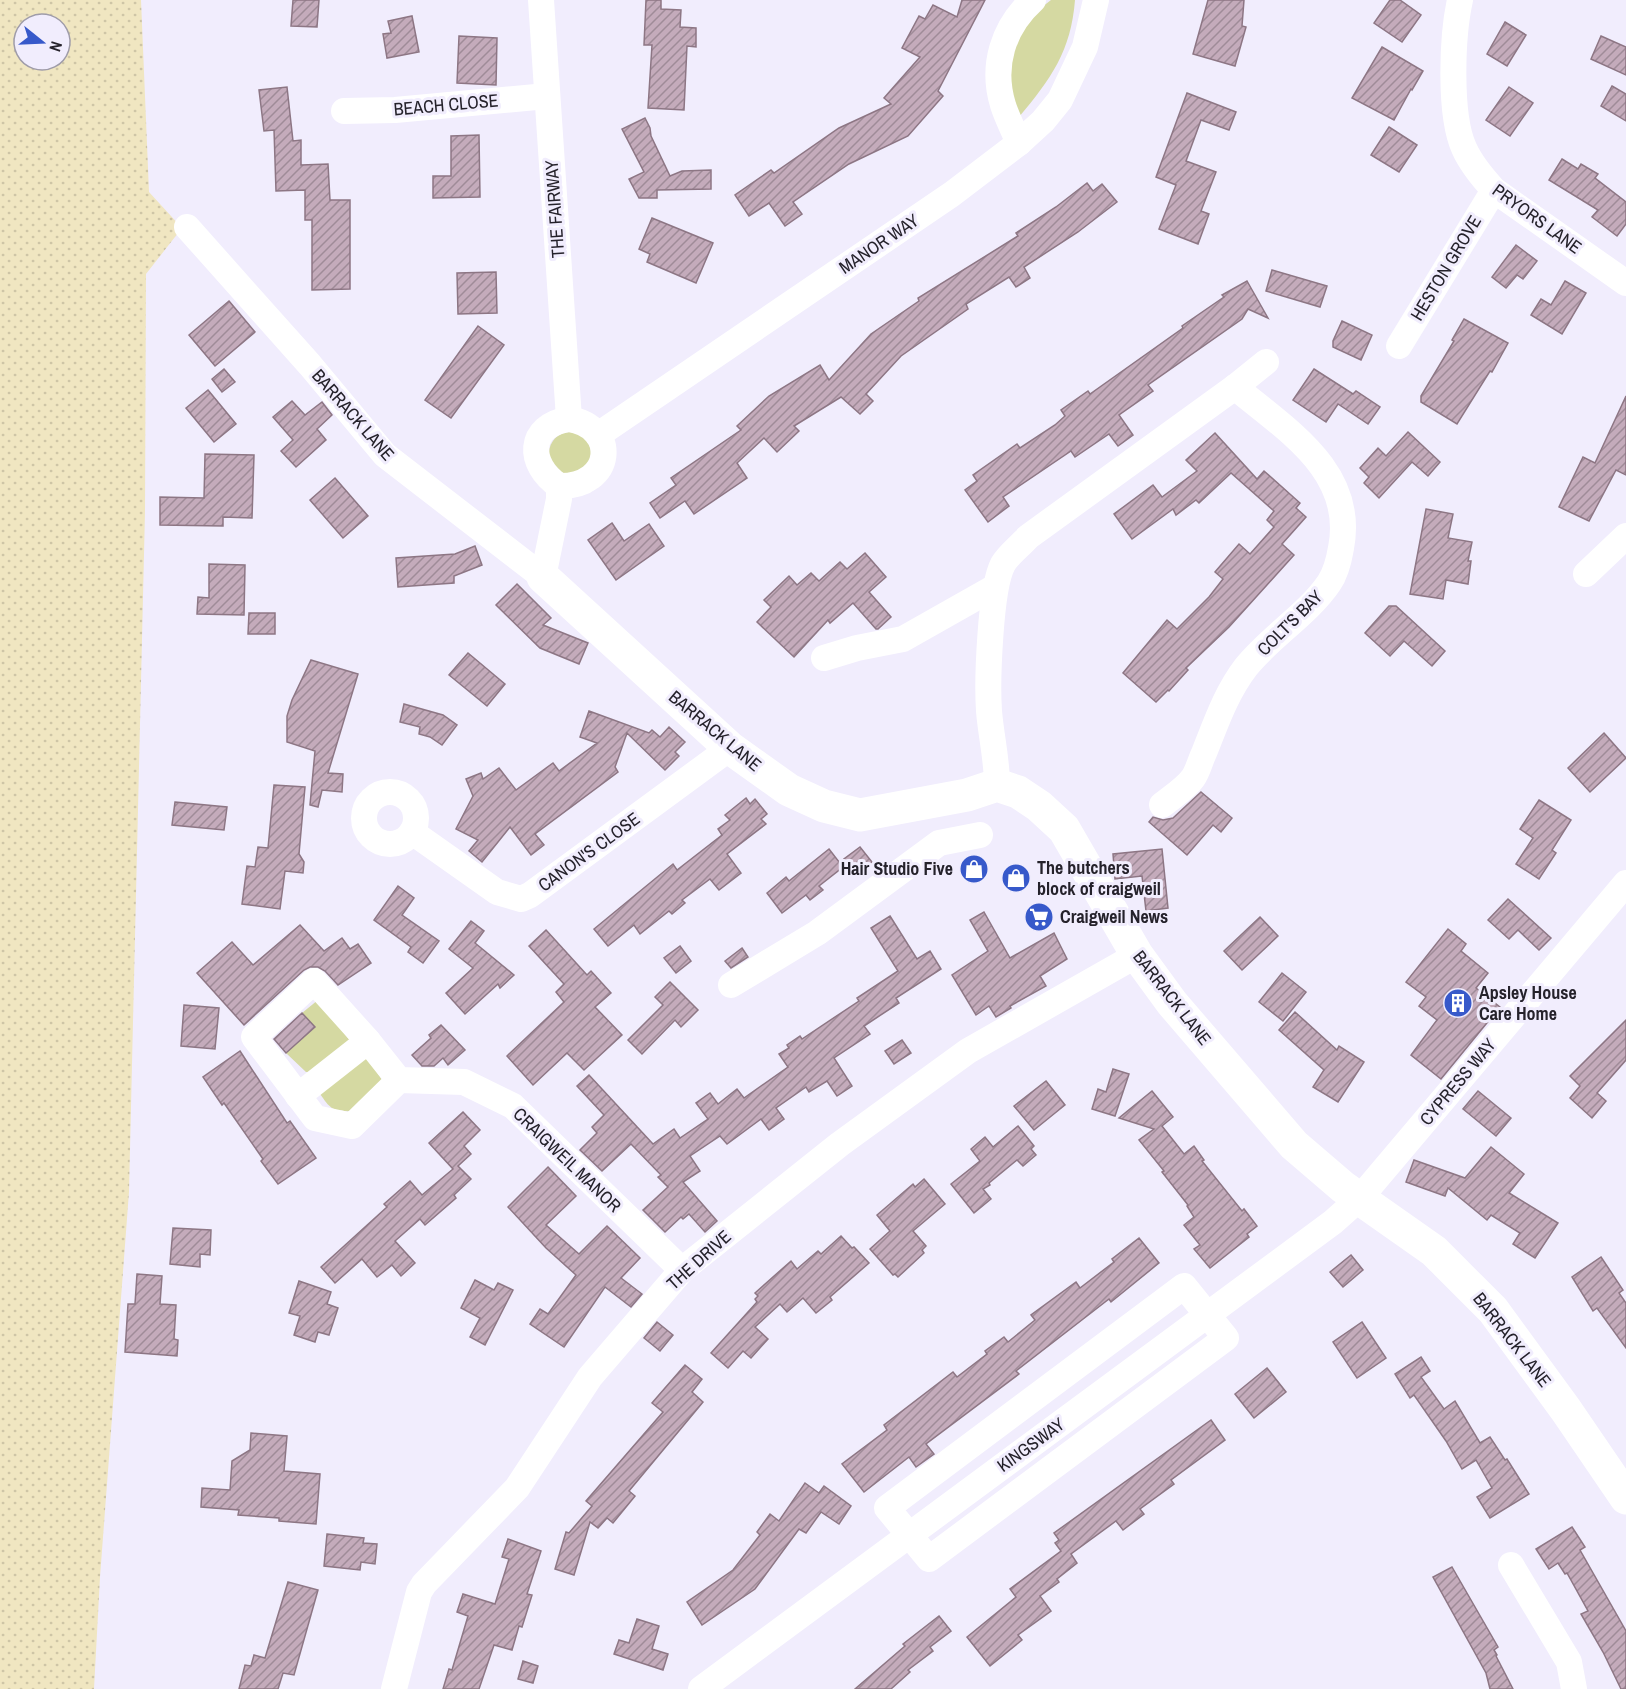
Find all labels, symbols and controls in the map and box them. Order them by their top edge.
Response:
north arrow [12,12,72,72]
text: N [44,39,68,55]
street label: BEACH CLOSE [393,87,499,122]
street label: THE FAIRWAY [539,159,570,259]
street label: PRYORS LANE [1488,178,1587,259]
street label: MANOR WAY [834,208,924,279]
street label: HESTON GROVE [1404,210,1487,325]
street label: BARRACK LANE [307,363,400,466]
street label: COLT'S BAY [1251,584,1328,661]
street label: BARRACK LANE [664,684,767,777]
street label: CANON'S CLOSE [533,806,645,897]
shop icon: Hair Studio Five [958,853,990,885]
place label: The butchers block of craigweil [1037,855,1161,901]
place label: Hair Studio Five [841,856,953,881]
shop icon: The butchers block of craigweil [1000,862,1032,894]
supermarket icon: Craigweil News [1023,901,1055,933]
place label: Craigweil News [1060,904,1168,929]
street label: BARRACK LANE [1127,945,1217,1050]
place label: Apsley House Care Home [1479,980,1577,1026]
building icon: Apsley House Care Home [1442,987,1474,1019]
street label: CYPRESS WAY [1414,1033,1502,1131]
street label: CRAIGWEIL MANOR [508,1102,627,1218]
street label: THE DRIVE [661,1224,736,1295]
street label: BARRACK LANE [1467,1287,1557,1392]
street label: KINGSWAY [992,1411,1070,1478]

